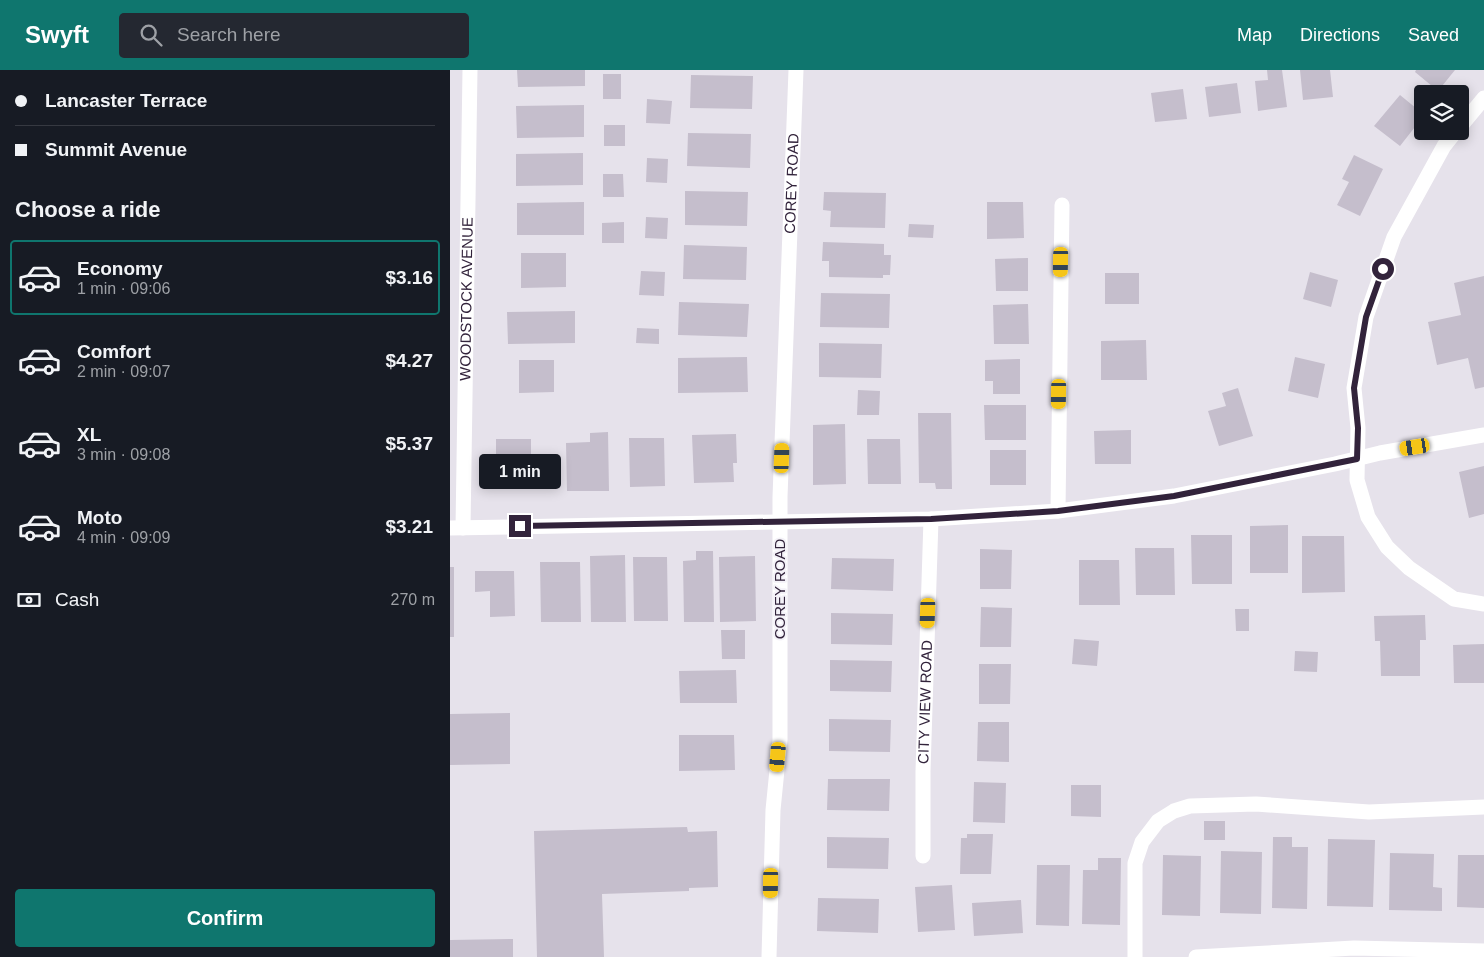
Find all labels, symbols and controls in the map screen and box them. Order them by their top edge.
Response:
search box [119,13,469,58]
text: Swyft [25,21,89,48]
icon: search [137,21,165,49]
text: Search here [177,24,281,45]
text: Map [1237,25,1272,45]
text: Directions [1300,25,1380,45]
text: Saved [1408,25,1459,45]
map controls [1414,85,1469,140]
button: layers [1414,85,1469,140]
text: Lancaster Terrace [45,90,207,111]
street label: COREY ROAD [781,133,802,234]
text: Summit Avenue [45,139,187,160]
text: Choose a ride [15,197,160,222]
street label: WOODSTOCK AVENUE [456,217,476,381]
car [1053,247,1068,277]
icon: car [17,255,62,300]
text: Economy [77,258,163,279]
route start [1372,258,1394,280]
text: $3.16 [385,267,433,288]
text: 1 min · 09:06 [77,280,170,297]
icon: car [17,338,62,383]
text: Comfort [77,341,151,362]
text: $4.27 [385,350,433,371]
text: 2 min · 09:07 [77,363,170,380]
car [1051,379,1066,409]
icon: car [17,421,62,466]
text: XL [77,424,101,445]
text: $5.37 [385,433,433,454]
car [1399,437,1430,457]
car [773,443,790,473]
text: 3 min · 09:08 [77,446,170,463]
callout: 1 min [479,454,561,488]
text: 1 min [499,463,541,480]
icon: car [17,504,62,549]
text: Moto [77,507,122,528]
route end [509,515,531,537]
text: $3.21 [385,516,433,537]
text: 4 min · 09:09 [77,529,170,546]
street label: COREY ROAD [771,539,788,639]
icon: cash [15,586,43,614]
text: Cash [55,589,99,610]
text: 270 m [391,591,435,608]
car [919,598,936,628]
street label: CITY VIEW ROAD [914,640,935,764]
car [769,741,786,773]
car [763,868,778,898]
button: Confirm [15,889,435,947]

